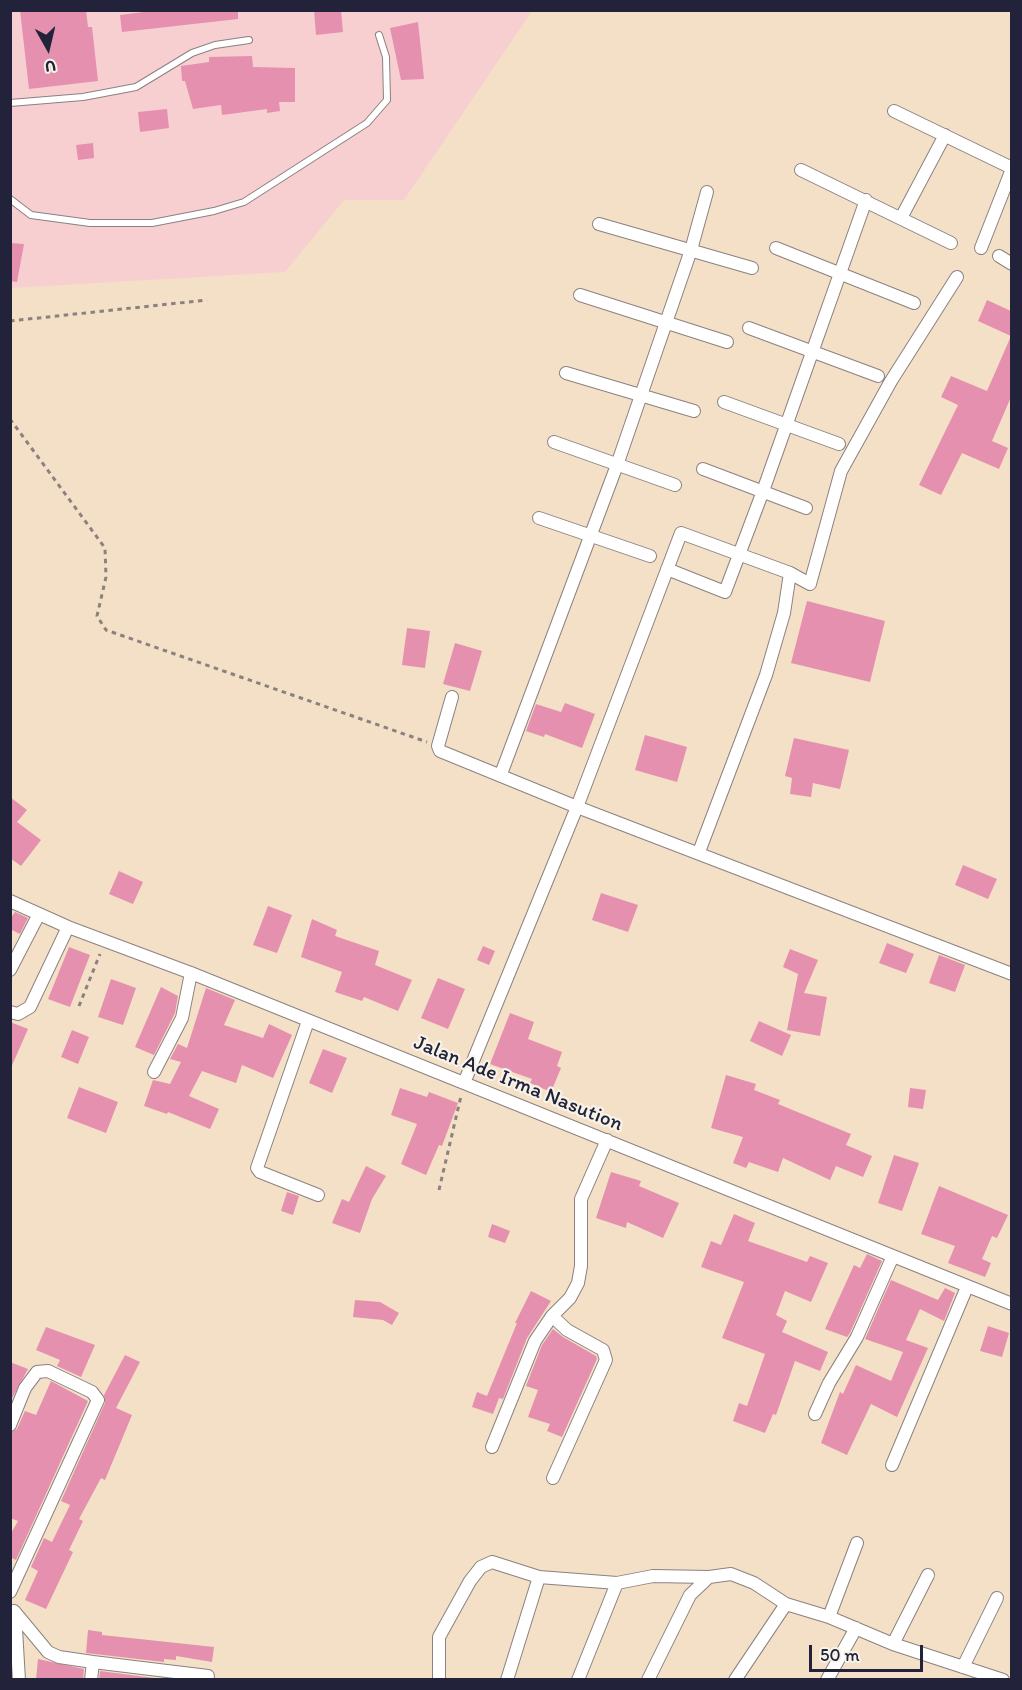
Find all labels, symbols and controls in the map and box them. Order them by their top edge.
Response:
north arrow [18,18,78,78]
text: U [44,56,57,76]
street label: Jalan Ade Irma Nasution [410,1031,626,1137]
scale bar [812,1633,926,1671]
text: 50 m [820,1644,860,1666]

